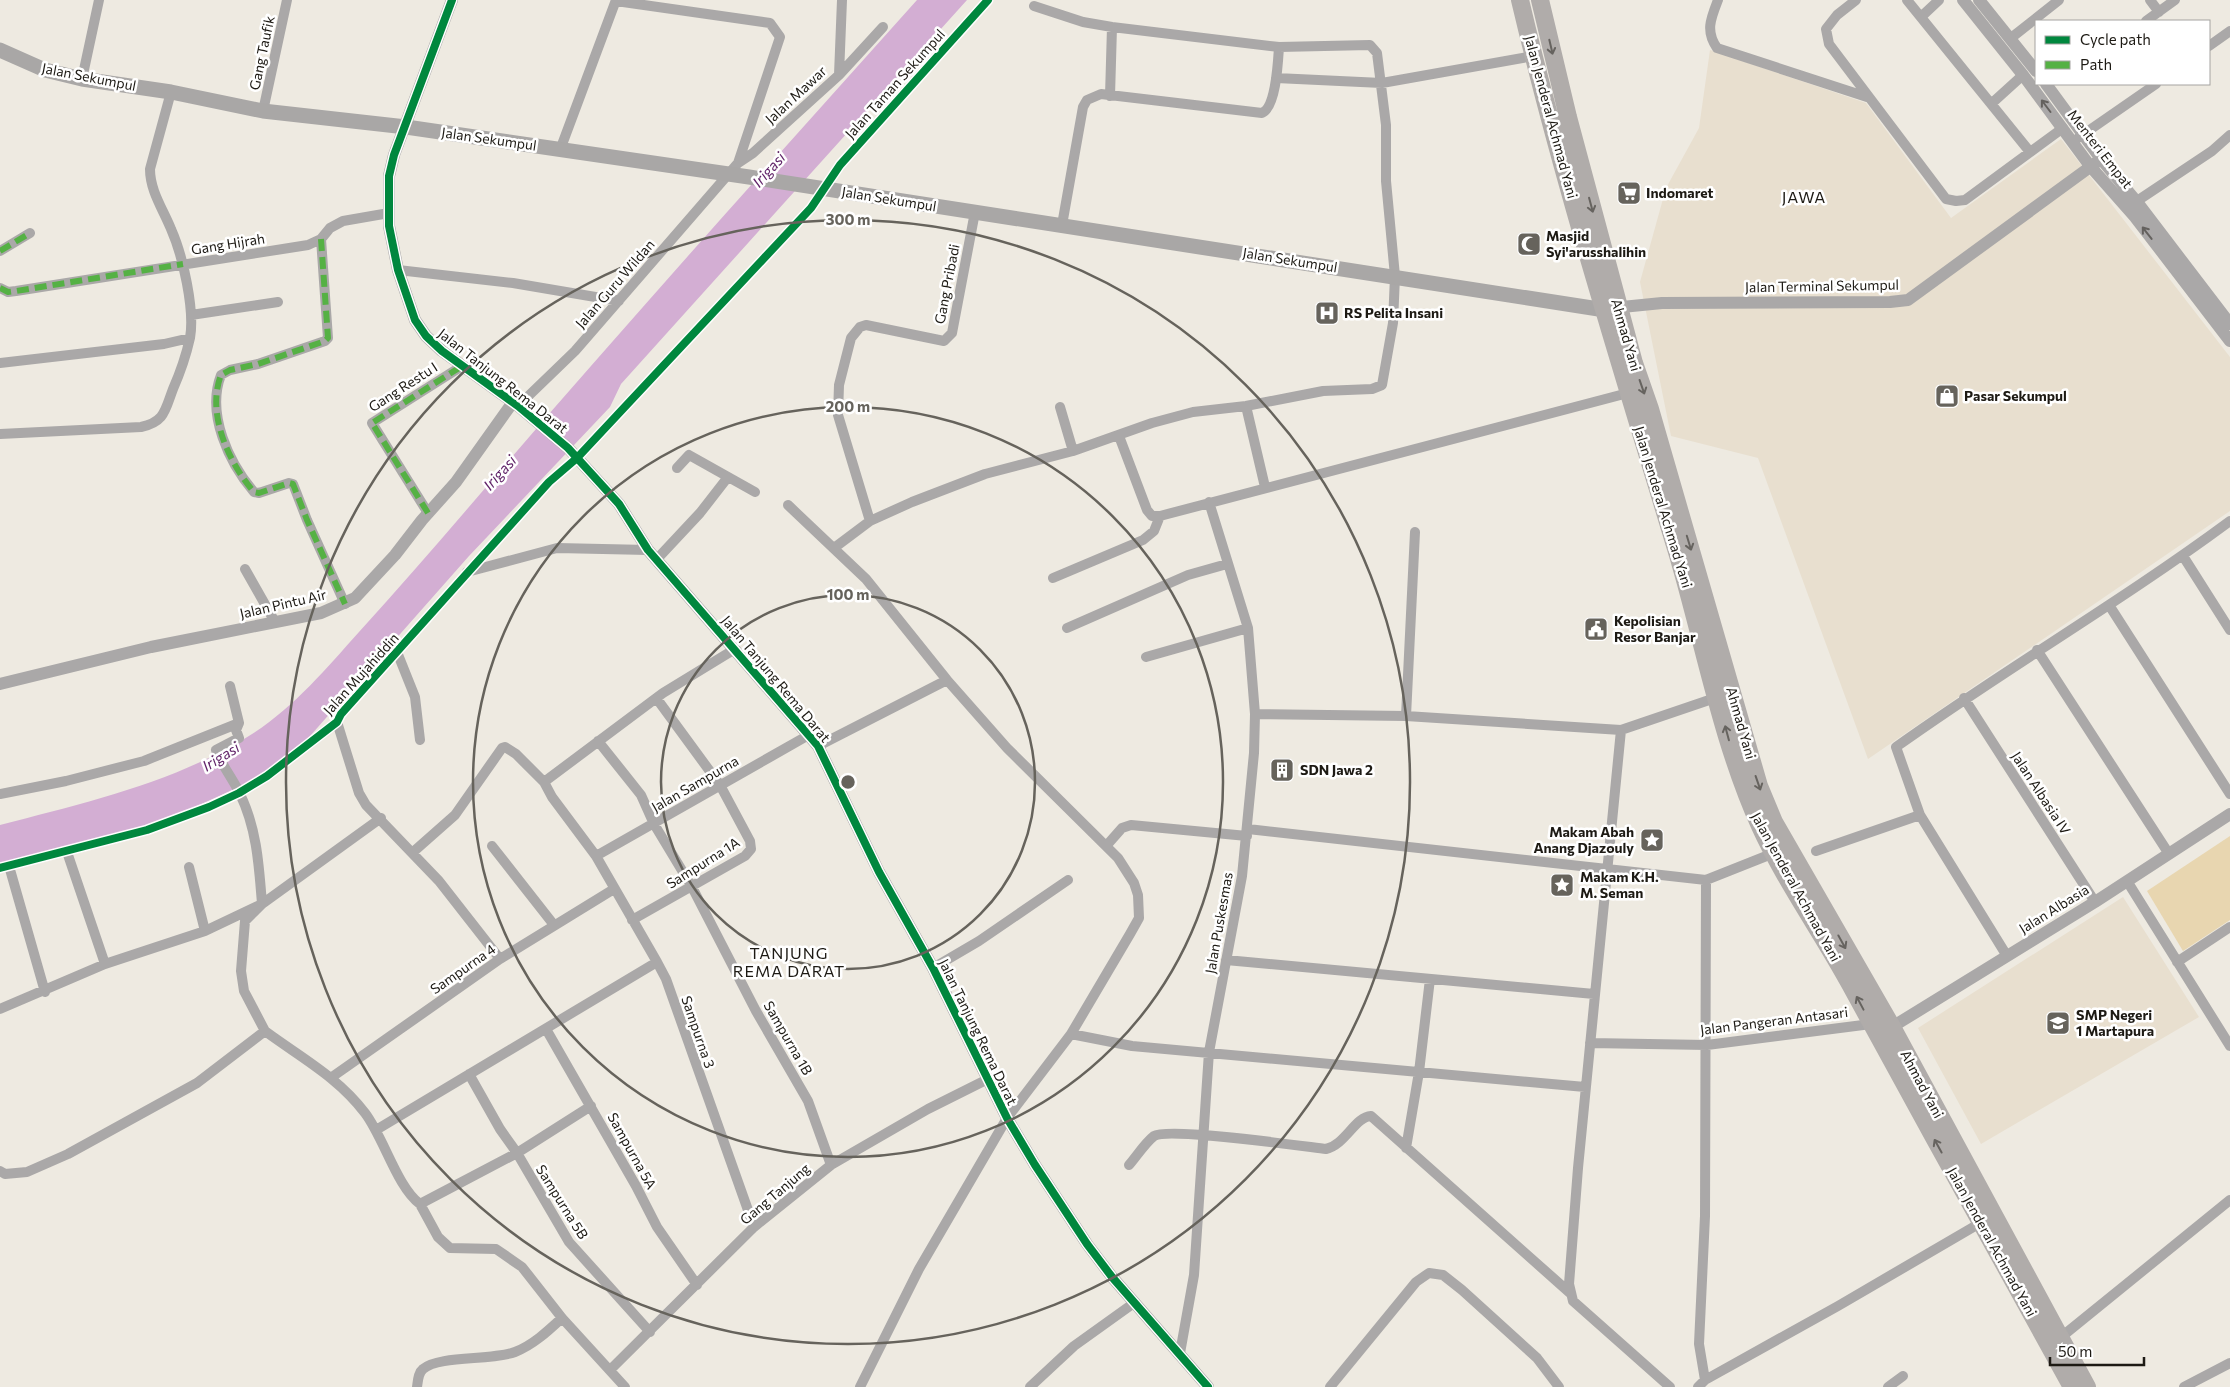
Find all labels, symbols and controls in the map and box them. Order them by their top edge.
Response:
street label: Gang Taufik [245,14,278,92]
legend [2035,20,2210,85]
street label: Jalan Taman Sekumpul [841,26,948,142]
text: Cycle path [2080,30,2151,48]
street label: Jalan Jenderal Achmad Yani [1522,33,1581,200]
one-way arrow [1547,39,1557,55]
text: Path [2080,55,2112,73]
street label: Jalan Sekumpul [40,59,138,94]
street label: Jalan Mawar [762,62,830,127]
one-way arrow [2041,100,2052,113]
street label: Menteri Empat [2064,106,2137,192]
street label: Jalan Sekumpul [440,123,538,154]
water label: Irigasi [748,147,789,190]
supermarket icon: Indomaret [1616,180,1642,206]
street label: Jalan Sekumpul [840,183,938,214]
place label: Indomaret [1646,184,1714,201]
district label: JAWA [1782,187,1826,206]
one-way arrow [1587,197,1596,213]
text: 300 m [826,210,870,228]
place label: Masjid Syi'arusshalihin [1546,227,1646,260]
one-way arrow [2142,227,2153,240]
street label: Gang Hijrah [190,229,266,258]
mosque icon: Masjid Syi'arusshalihin [1516,231,1542,257]
street label: Jalan Guru Wildan [571,236,658,332]
street label: Gang Pribadi [930,242,963,325]
street label: Jalan Sekumpul [1241,244,1339,275]
street label: Jalan Terminal Sekumpul [1745,276,1899,295]
street label: Ahmad Yani [1608,297,1645,373]
hospital icon: RS Pelita Insani [1314,300,1340,326]
place label: RS Pelita Insani [1344,304,1443,321]
street label: Jalan Tanjung Rema Darat [435,325,572,437]
street label: Gang Restu I [365,358,440,415]
one-way arrow [1638,379,1647,395]
shop icon: Pasar Sekumpul [1934,383,1960,409]
place label: Pasar Sekumpul [1964,387,2067,404]
text: 200 m [826,397,870,415]
street label: Jalan Jenderal Achmad Yani [1631,424,1696,590]
water label: Irigasi [479,450,520,493]
one-way arrow [1685,535,1695,551]
street label: Jalan Pintu Air [238,585,328,622]
text: 100 m [827,585,869,603]
street label: Jalan Tanjung Rema Darat [718,612,835,746]
place label: Kepolisian Resor Banjar [1614,612,1696,645]
public building icon: Kepolisian Resor Banjar [1583,616,1609,642]
street label: Jalan Mujahiddin [319,629,402,718]
street label: Ahmad Yani [1723,685,1760,761]
one-way arrow [1722,725,1732,741]
water label: Irigasi [198,737,243,775]
street label: Jalan Albasia IV [2008,748,2075,838]
street label: Jalan Sampurna [648,752,741,815]
building icon: SDN Jawa 2 [1269,757,1295,783]
place label: SDN Jawa 2 [1300,761,1373,778]
centre of rings [839,773,857,791]
one-way arrow [1754,775,1764,791]
street label: Jalan Jenderal Achmad Yani [1748,809,1845,964]
place label: Makam Abah Anang Djazouly [1533,823,1634,856]
place icon: Makam Abah Anang Djazouly [1639,827,1665,853]
street label: Sampurna 1A [663,833,743,892]
place label: Makam K.H. M. Seman [1580,868,1659,901]
street label: Jalan Puskesmas [1201,871,1236,975]
place icon: Makam K.H. M. Seman [1549,872,1575,898]
street label: Jalan Albasia [2016,880,2092,937]
one-way arrow [1837,935,1847,950]
street label: Sampurna 4 [427,940,499,997]
district label: TANJUNG REMA DARAT [733,943,845,980]
street label: Jalan Tanjung Rema Darat [936,956,1021,1108]
street label: Sampurna 3 [678,993,719,1070]
one-way arrow [1855,996,1865,1011]
street label: Sampurna 1B [760,998,816,1078]
street label: Jalan Pangeran Antasari [1699,1003,1849,1038]
place label: SMP Negeri 1 Martapura [2076,1006,2154,1039]
school or university icon: SMP Negeri 1 Martapura [2045,1010,2071,1036]
street label: Ahmad Yani [1897,1047,1947,1121]
street label: Sampurna 5A [604,1110,661,1192]
one-way arrow [1933,1138,1943,1153]
street label: Gang Tanjung [736,1159,813,1228]
street label: Sampurna 5B [533,1161,592,1242]
street label: Jalan Jenderal Achmad Yani [1944,1164,2041,1319]
scale bar [2050,1334,2144,1366]
text: 50 m [2058,1342,2092,1360]

